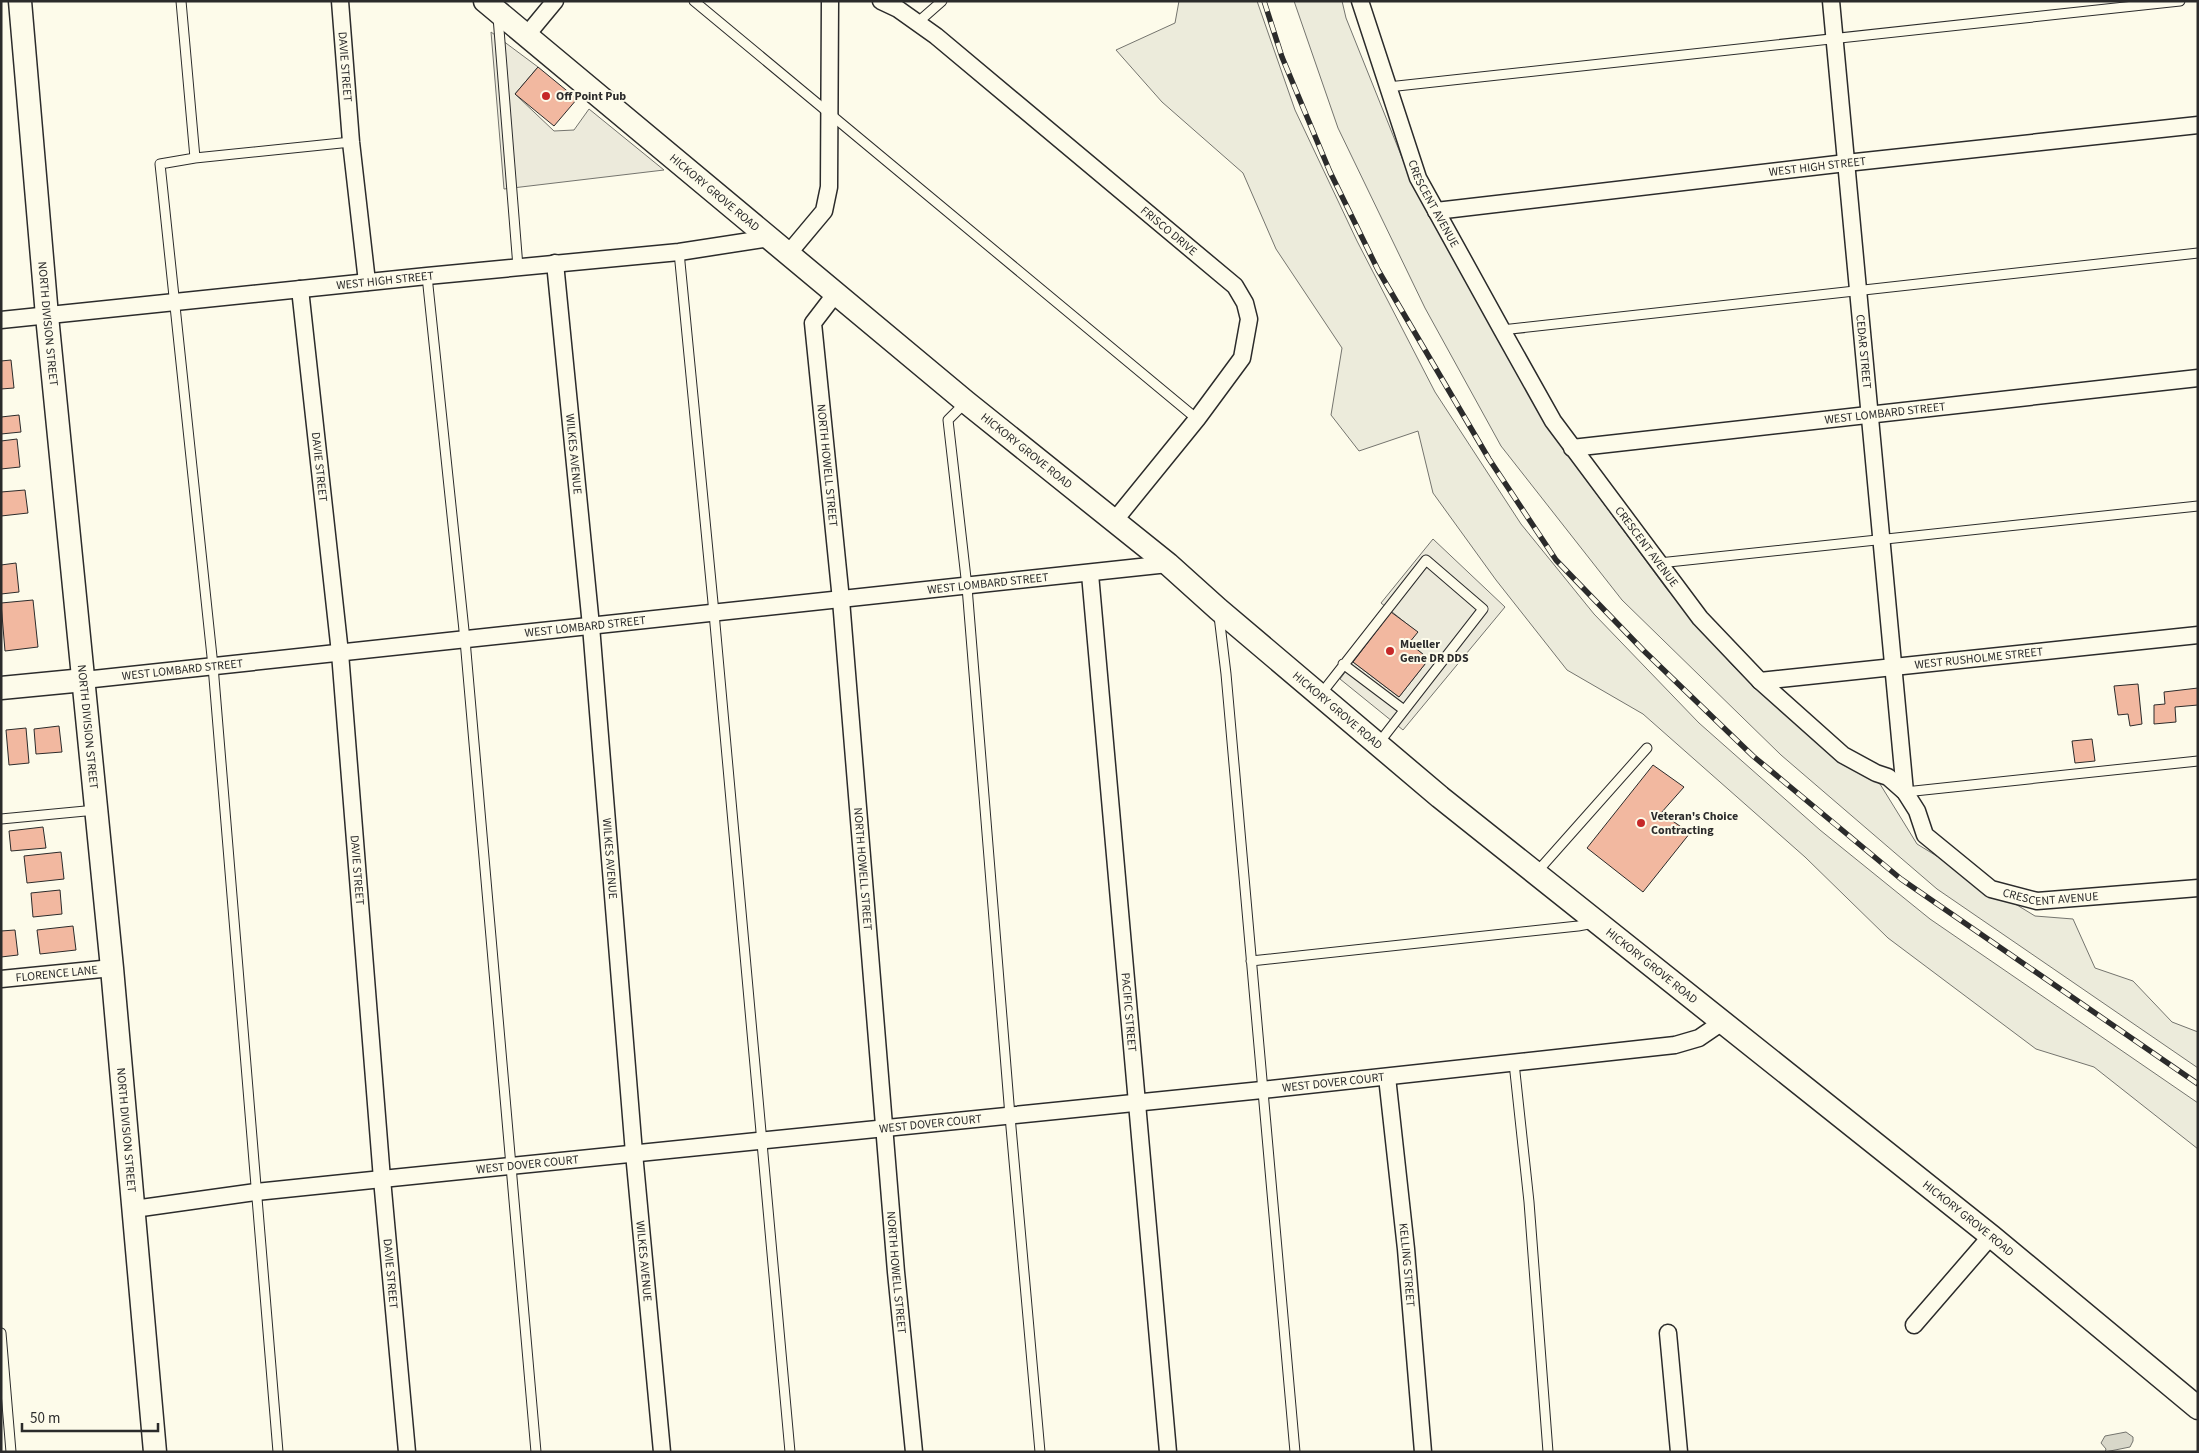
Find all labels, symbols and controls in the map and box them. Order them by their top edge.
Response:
street label: DAVIE STREET [333,31,356,103]
place label: Off Point Pub [556,88,626,105]
marker: Off Point Pub [540,90,552,102]
street label: HICKORY GROVE ROAD [665,150,763,236]
street label: WEST HIGH STREET [1768,153,1868,181]
street label: CRESCENT AVENUE [1404,158,1463,251]
street label: FRISCO DRIVE [1137,202,1201,260]
street label: NORTH DIVISION STREET [33,261,62,388]
street label: WEST HIGH STREET [335,267,435,294]
street label: CEDAR STREET [1851,314,1875,390]
street label: WEST LOMBARD STREET [1824,398,1947,429]
street label: NORTH HOWELL STREET [812,403,842,528]
street label: HICKORY GROVE ROAD [977,409,1076,493]
street label: WILKES AVENUE [561,413,586,495]
street label: DAVIE STREET [307,431,331,503]
street label: CRESCENT AVENUE [1611,503,1682,591]
street label: WEST LOMBARD STREET [926,569,1050,599]
street label: WEST LOMBARD STREET [524,612,647,642]
place label: Mueller Gene DR DDS [1400,636,1469,667]
street label: WEST RUSHOLME STREET [1914,643,2045,674]
marker: Mueller Gene DR DDS [1384,645,1396,657]
street label: WEST LOMBARD STREET [121,655,244,685]
street label: NORTH DIVISION STREET [73,664,102,791]
street label: HICKORY GROVE ROAD [1289,668,1386,754]
street label: NORTH HOWELL STREET [849,807,876,932]
place label: Veteran's Choice Contracting [1650,808,1738,839]
street label: WILKES AVENUE [598,817,621,900]
marker: Veteran's Choice Contracting [1635,817,1647,829]
street label: DAVIE STREET [346,834,368,906]
street label: CRESCENT AVENUE [2001,884,2099,910]
street label: HICKORY GROVE ROAD [1602,924,1701,1008]
street label: FLORENCE LANE [15,961,99,986]
street label: PACIFIC STREET [1116,972,1140,1053]
street label: NORTH DIVISION STREET [112,1067,140,1194]
street label: WEST DOVER COURT [1281,1069,1386,1097]
street label: WEST DOVER COURT [878,1110,983,1138]
street label: WEST DOVER COURT [475,1151,580,1178]
street label: HICKORY GROVE ROAD [1919,1177,2017,1261]
street label: NORTH HOWELL STREET [882,1210,910,1335]
street label: WILKES AVENUE [631,1220,656,1302]
street label: KELLING STREET [1394,1222,1419,1308]
street label: DAVIE STREET [379,1238,402,1310]
scale bar [22,1400,159,1432]
text: 50 m [30,1408,60,1429]

